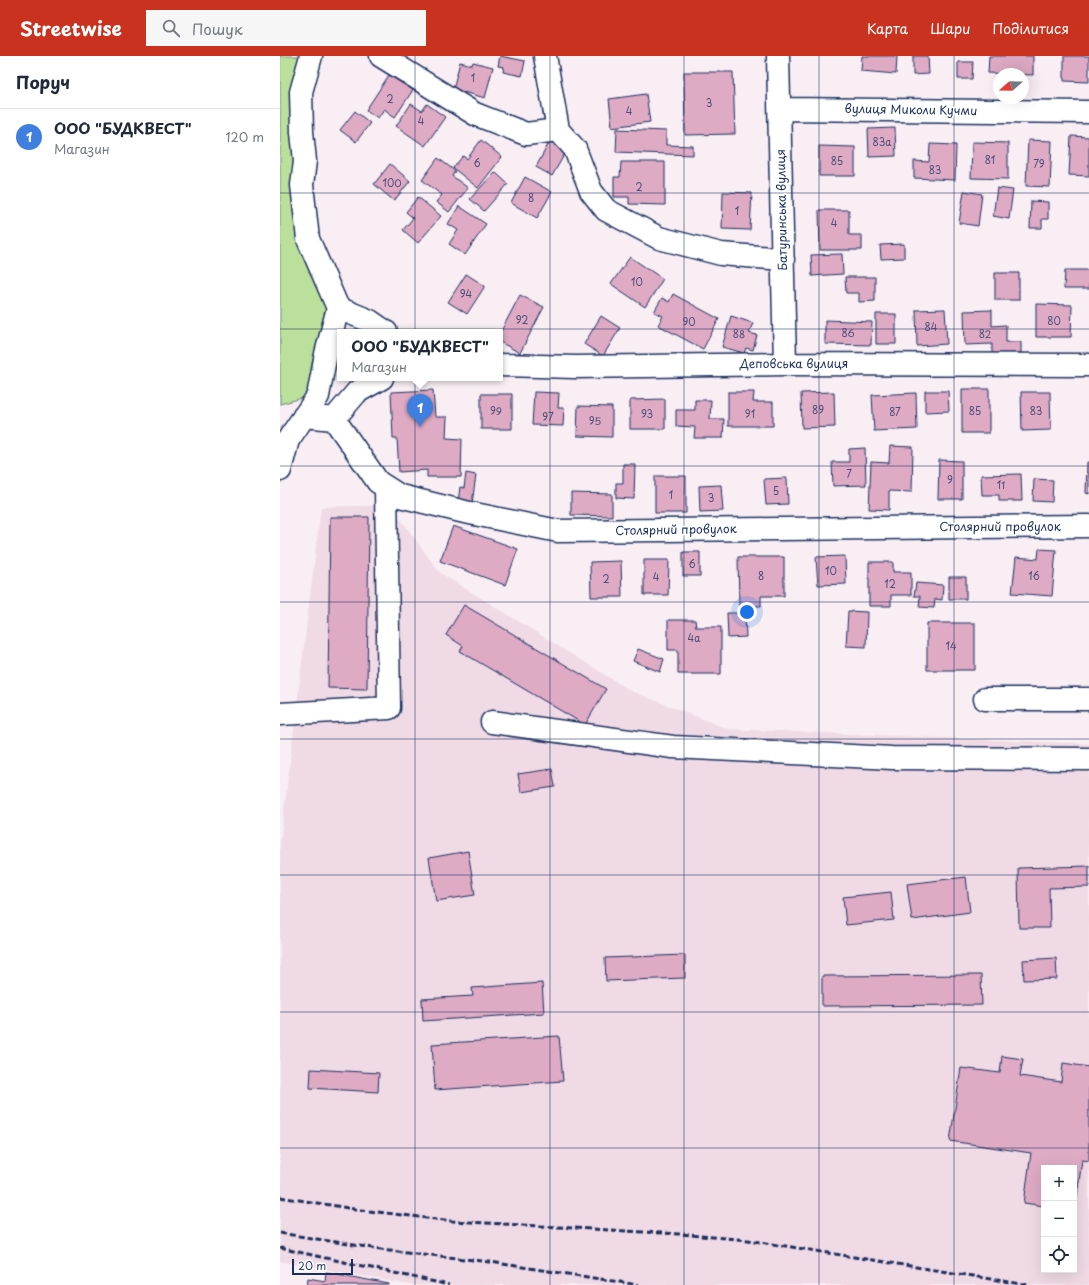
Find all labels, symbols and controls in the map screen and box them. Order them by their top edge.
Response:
search box [146,10,426,46]
text: Streetwise [20,14,122,42]
icon: search [160,17,182,39]
text: Пошук [192,17,243,40]
text: Карта [867,18,908,39]
text: Шари [930,18,970,39]
text: Поділитися [992,18,1069,39]
north arrow [993,68,1029,104]
text: Поруч [16,69,70,95]
house number: 1 [471,70,475,85]
house number: 2 [386,91,394,106]
house number: 3 [706,95,712,110]
street label: вулиця Миколи Кучми [844,99,978,119]
house number: 4 [626,103,633,118]
house number: 4 [418,113,425,128]
text: ООО "БУДКВЕСТ" [54,116,192,139]
text: 1 [26,127,32,146]
text: 120 m [225,127,264,146]
house number: 83а [873,134,892,149]
text: Магазин [54,139,110,158]
street label: Батуринська вулиця [771,149,791,271]
house number: 81 [985,152,995,167]
house number: 85 [831,153,843,168]
house number: 6 [473,155,481,170]
house number: 79 [1033,156,1045,171]
house number: 83 [929,162,941,177]
house number: 100 [382,175,402,190]
house number: 2 [635,179,643,194]
house number: 8 [528,190,534,205]
house number: 1 [735,203,739,218]
house number: 4 [831,215,838,230]
house number: 10 [631,274,643,289]
house number: 94 [460,286,473,301]
house number: 92 [516,312,528,327]
house number: 80 [1047,313,1061,328]
house number: 90 [682,314,696,329]
house number: 84 [925,319,938,334]
house number: 86 [842,325,855,340]
house number: 88 [733,326,745,341]
house number: 82 [979,326,991,341]
popup [337,329,503,381]
text: ООО "БУДКВЕСТ" [351,334,489,357]
street label: Деповська вулиця [739,354,848,372]
text: Магазин [351,357,407,376]
pin: 1 [407,394,433,427]
house number: 89 [812,402,824,417]
house number: 99 [490,403,502,418]
house number: 85 [969,403,981,418]
house number: 83 [1030,403,1042,418]
house number: 87 [889,404,901,419]
house number: 93 [641,406,653,421]
house number: 91 [745,406,755,421]
house number: 97 [542,409,554,424]
house number: 95 [589,413,601,428]
house number: 7 [846,466,852,481]
house number: 9 [947,472,953,487]
house number: 11 [997,477,1005,492]
house number: 5 [773,483,779,498]
house number: 1 [669,487,673,502]
house number: 3 [708,490,714,505]
street label: Столярний провулок [939,517,1062,535]
street label: Столярний провулок [615,519,738,539]
house number: 6 [688,556,696,571]
house number: 10 [825,563,837,578]
house number: 8 [758,568,764,583]
house number: 16 [1028,568,1040,583]
house number: 4 [653,569,660,584]
house number: 2 [602,571,610,586]
house number: 12 [884,576,896,591]
your location [737,602,757,622]
house number: 4а [688,630,701,645]
house number: 14 [945,638,957,653]
map controls [1041,1165,1077,1273]
button: + [1041,1165,1077,1201]
button: − [1041,1201,1077,1237]
button: locate [1041,1237,1077,1273]
scale bar [292,1257,353,1276]
text: 20 m [298,1257,326,1274]

